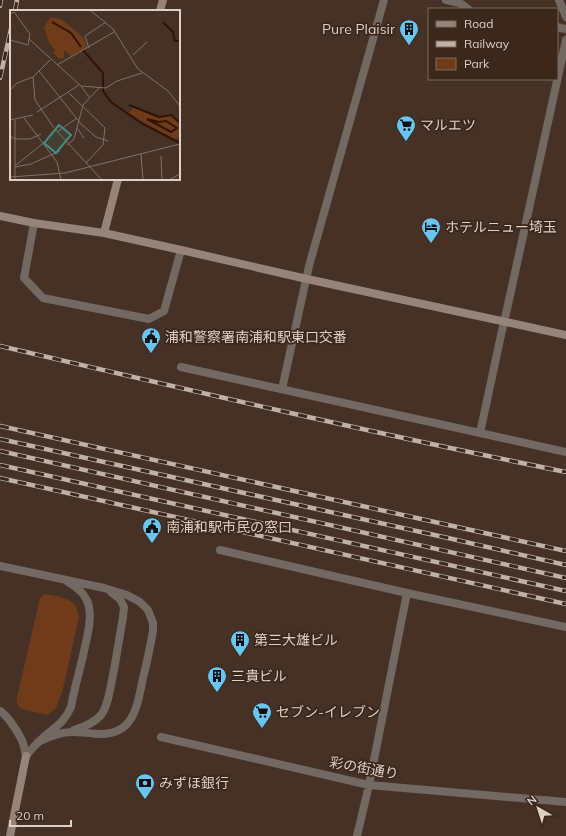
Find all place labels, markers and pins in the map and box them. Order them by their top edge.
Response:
building icon: Pure Plaisir [398,18,420,46]
place label: Pure Plaisir [322,20,396,38]
supermarket icon: マルエツ [395,114,417,142]
place label: マルエツ [420,116,476,134]
hotel icon: ホテルニュー埼玉 [420,216,442,244]
place label: ホテルニュー埼玉 [445,218,557,236]
public building icon: 浦和警察署南浦和駅東口交番 [140,326,162,354]
place label: 浦和警察署南浦和駅東口交番 [165,328,347,346]
public building icon: 南浦和駅市民の窓口 [141,516,163,544]
place label: 南浦和駅市民の窓口 [166,518,292,536]
building icon: 第三大雄ビル [229,629,251,657]
place label: 第三大雄ビル [254,631,338,649]
building icon: 三貴ビル [206,665,228,693]
place label: 三貴ビル [231,667,287,685]
supermarket icon: セブン-イレブン [251,701,273,729]
place label: セブン-イレブン [276,703,380,721]
bank icon: みずほ銀行 [134,772,156,800]
place label: みずほ銀行 [159,774,229,792]

